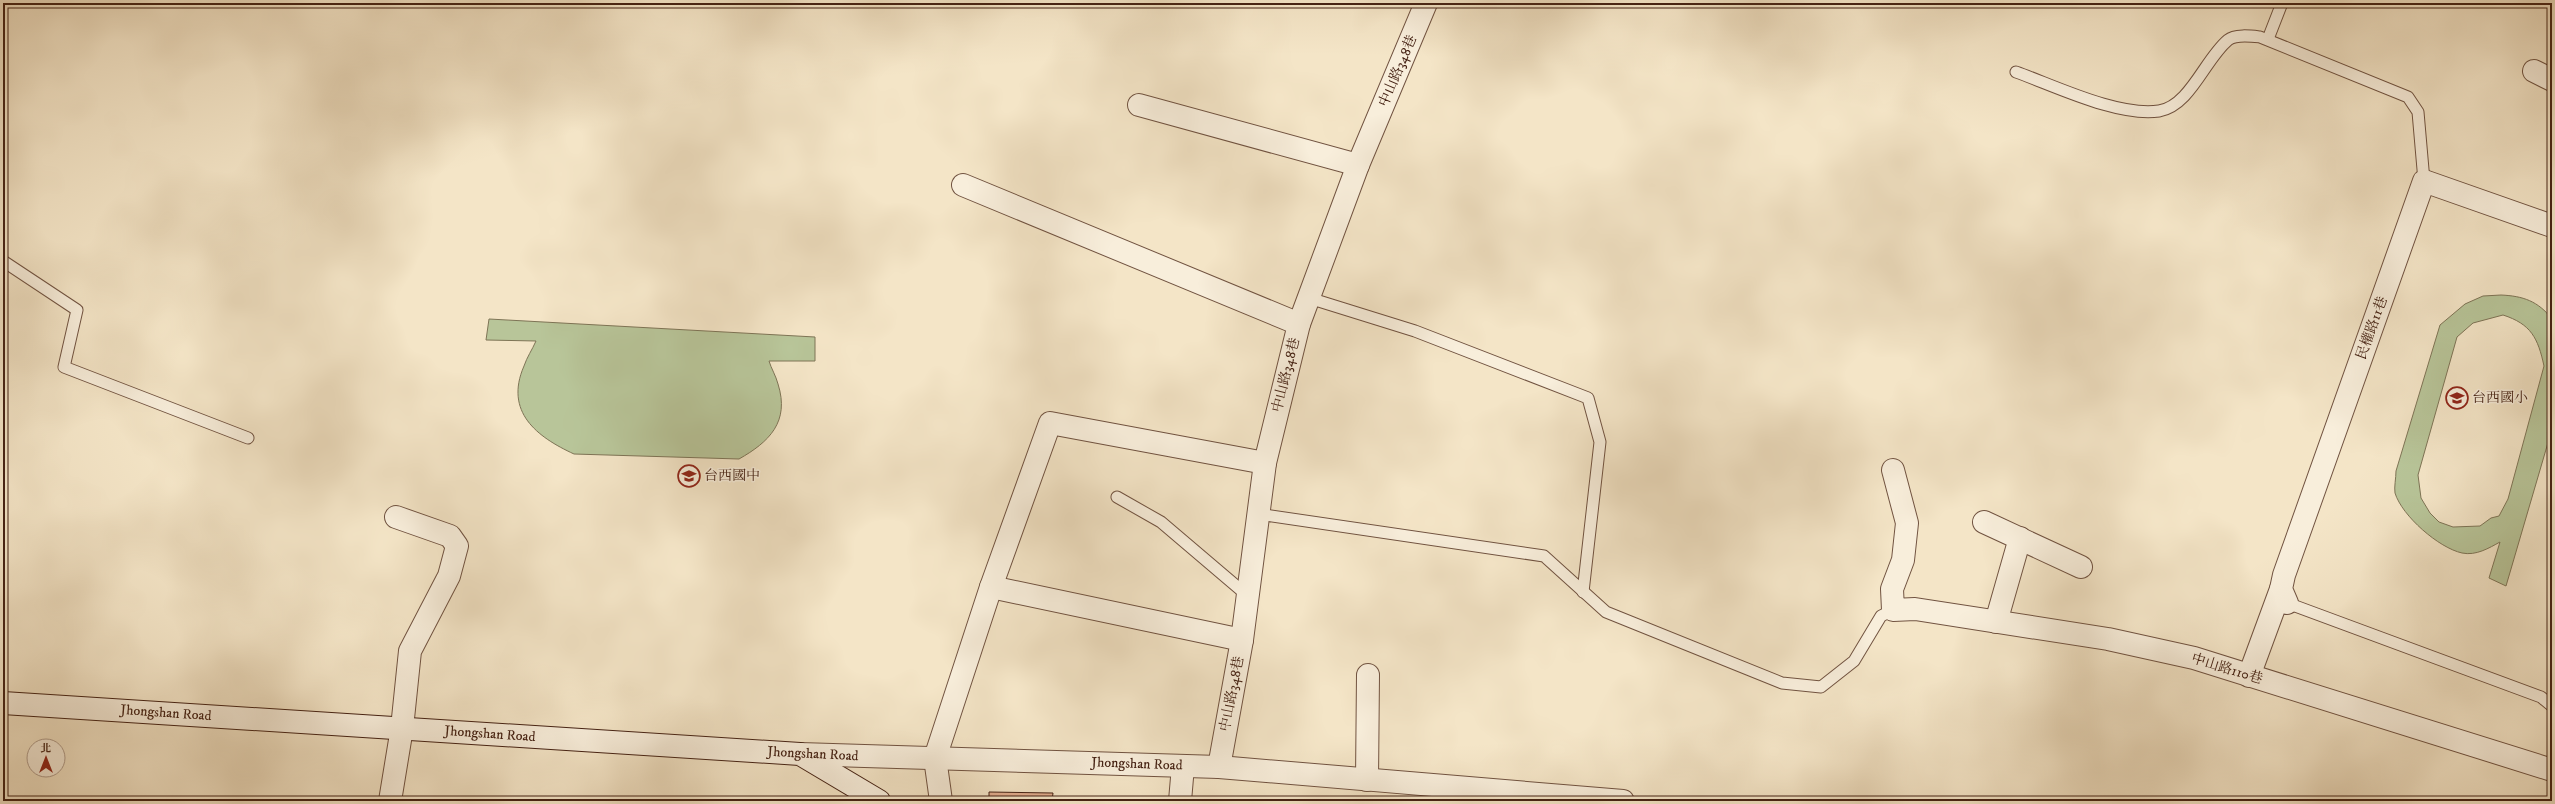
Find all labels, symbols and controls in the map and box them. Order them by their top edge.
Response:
street label: 中山路348巷 [1375,32,1421,110]
street label: 民權路11巷 [2352,294,2392,362]
street label: 中山路348巷 [1268,336,1304,414]
school or university icon: 台西國小 [2444,385,2470,411]
place label: 台西國小 [2472,389,2528,407]
school or university icon: 台西國中 [676,463,702,489]
place label: 台西國中 [704,467,760,485]
street label: 中山路110巷 [2189,650,2265,688]
street label: 中山路348巷 [1216,655,1248,733]
street label: Jhongshan Road [118,701,212,725]
street label: Jhongshan Road [442,722,536,746]
north arrow [26,738,66,778]
text: 北 [41,742,52,756]
street label: Jhongshan Road [765,743,859,765]
street label: Jhongshan Road [1089,753,1183,775]

